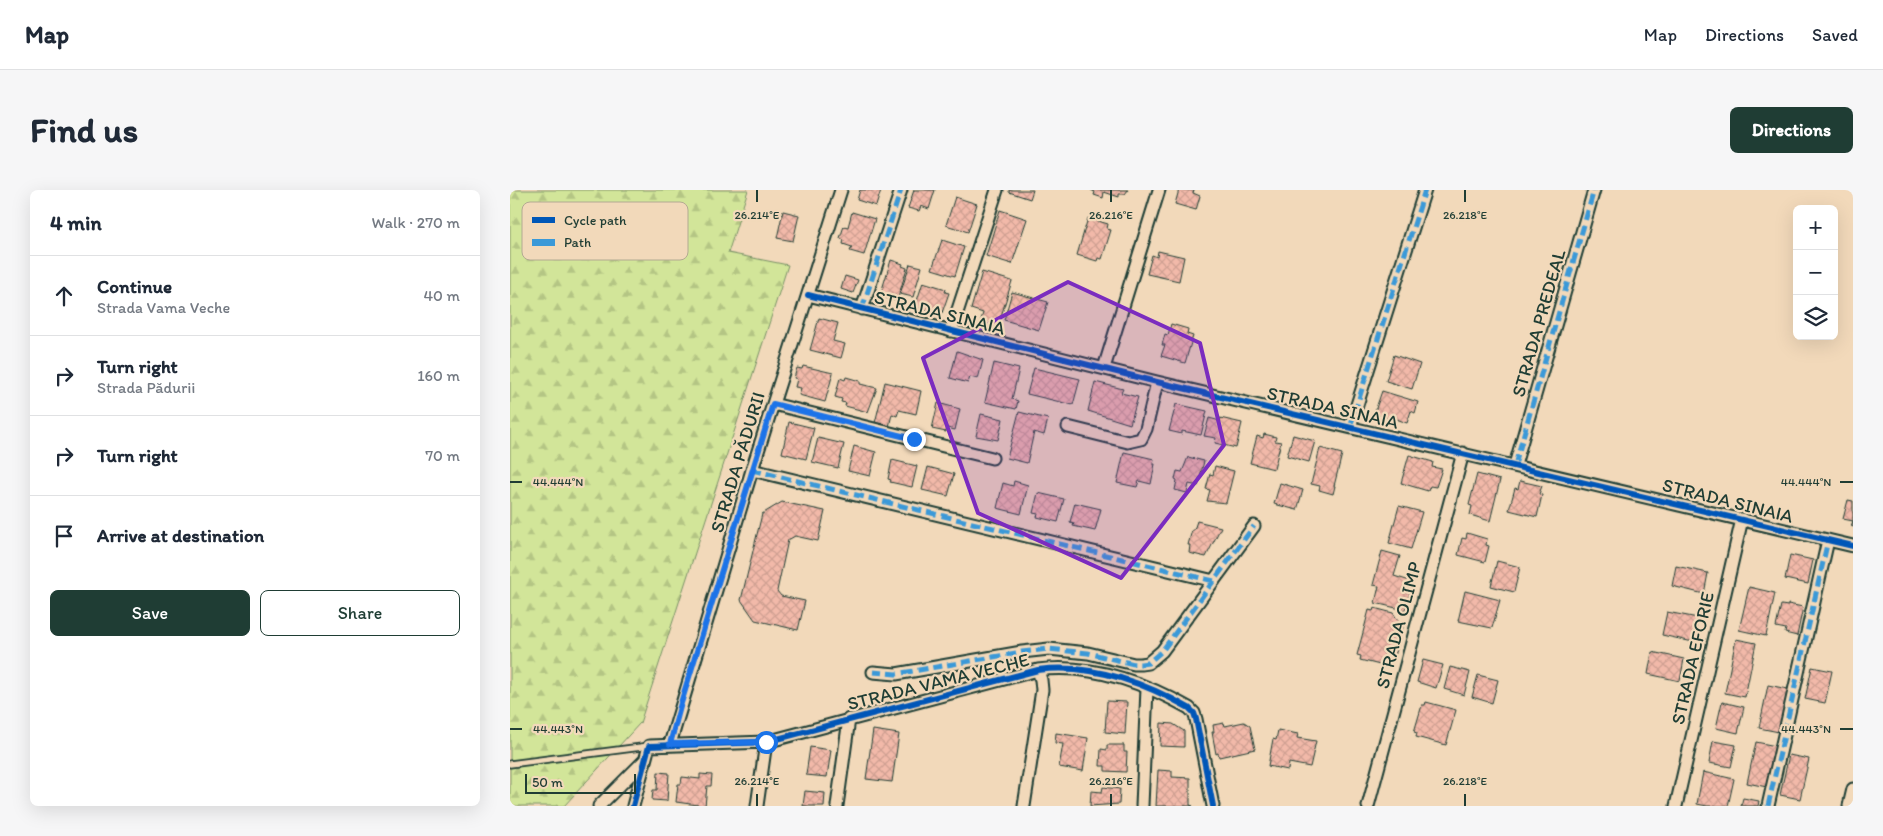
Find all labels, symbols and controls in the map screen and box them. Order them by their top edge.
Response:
text: Map [25,20,69,49]
text: Map [1644,24,1677,46]
text: Directions [1705,24,1784,46]
text: Saved [1812,24,1858,46]
button: Directions [1730,107,1853,153]
text: Find us [30,109,138,151]
legend [522,202,688,260]
map controls [1793,205,1838,340]
button: + [1793,205,1838,250]
text: 26.214°E [735,208,780,222]
text: 26.216°E [1089,208,1133,222]
text: 26.218°E [1443,208,1487,222]
text: 4 min [50,210,102,235]
text: Cycle path [564,212,627,229]
text: Walk · 270 m [372,213,460,232]
text: Path [564,234,591,251]
street label: STRADA PREDEAL [1506,246,1571,399]
button: − [1793,250,1838,295]
text: Continue [97,275,172,298]
icon: ahead [50,282,78,310]
street label: STRADA SINAIA [872,285,1008,340]
text: 40 m [423,286,460,305]
button: layers [1793,295,1838,340]
text: Strada Vama Veche [97,298,230,317]
text: Turn right [97,355,178,378]
icon: right [50,362,78,390]
text: 160 m [417,366,460,385]
text: Strada Pădurii [97,378,195,397]
street label: STRADA SINAIA [1265,381,1401,434]
street label: STRADA PĂDURII [705,389,770,535]
route end [903,428,926,451]
icon: right [50,442,78,470]
text: Turn right [97,444,178,467]
text: 70 m [425,446,460,465]
street label: STRADA SINAIA [1660,473,1796,528]
text: 44.444°N [533,475,583,489]
text: 44.444°N [1781,475,1831,489]
icon: arrive [50,522,78,550]
text: Arrive at destination [97,524,264,547]
street label: STRADA OLIMP [1371,559,1426,691]
street label: STRADA EFORIE [1666,589,1719,727]
button: Save [50,590,250,636]
button: Share [260,590,460,636]
street label: STRADA VAMA VECHE [845,648,1031,715]
text: 44.443°N [533,722,583,736]
text: 44.443°N [1781,722,1831,736]
route start [755,731,778,754]
scale bar [525,771,636,794]
text: 50 m [532,774,563,791]
text: 26.214°E [735,774,780,788]
text: 26.216°E [1089,774,1133,788]
text: 26.218°E [1443,774,1487,788]

